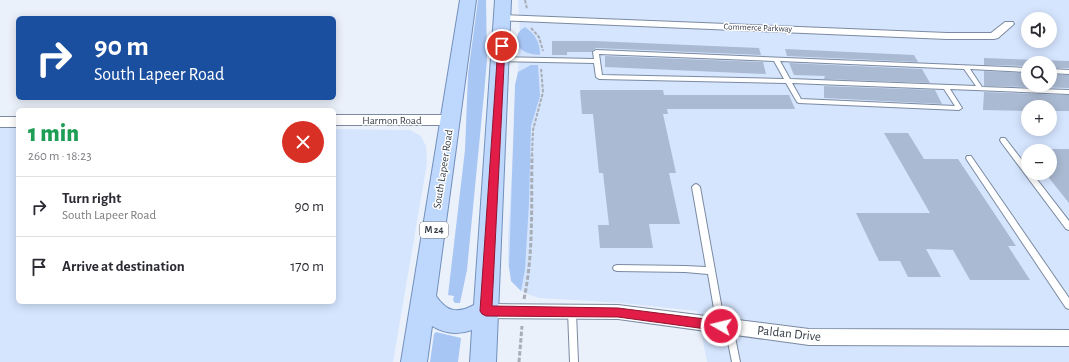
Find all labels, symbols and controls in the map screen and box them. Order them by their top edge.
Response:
map controls [1021,12,1057,180]
button: sound [1021,12,1057,48]
street label: Commerce Parkway [724,22,793,34]
pin [485,29,519,63]
icon: right [28,32,80,84]
text: 90 m [94,33,149,61]
icon: arrive [491,35,513,57]
button: search [1021,56,1057,92]
text: South Lapeer Road [94,66,224,84]
button: + [1021,100,1057,136]
street label: Harmon Road [362,115,422,126]
button: close [282,121,324,163]
text: 1 min [28,122,79,146]
street label: South Lapeer Road [431,129,455,209]
button: − [1021,144,1057,180]
text: 260 m · 18:23 [28,150,92,163]
text: Turn right [62,191,121,206]
icon: right [28,196,50,218]
text: 90 m [295,199,324,214]
text: South Lapeer Road [62,209,156,222]
road number: M 24 [420,222,448,238]
icon: arrive [28,256,50,278]
text: Arrive at destination [62,259,185,274]
text: 170 m [290,259,324,274]
position arrow [700,305,742,347]
street label: Paldan Drive [756,324,822,344]

